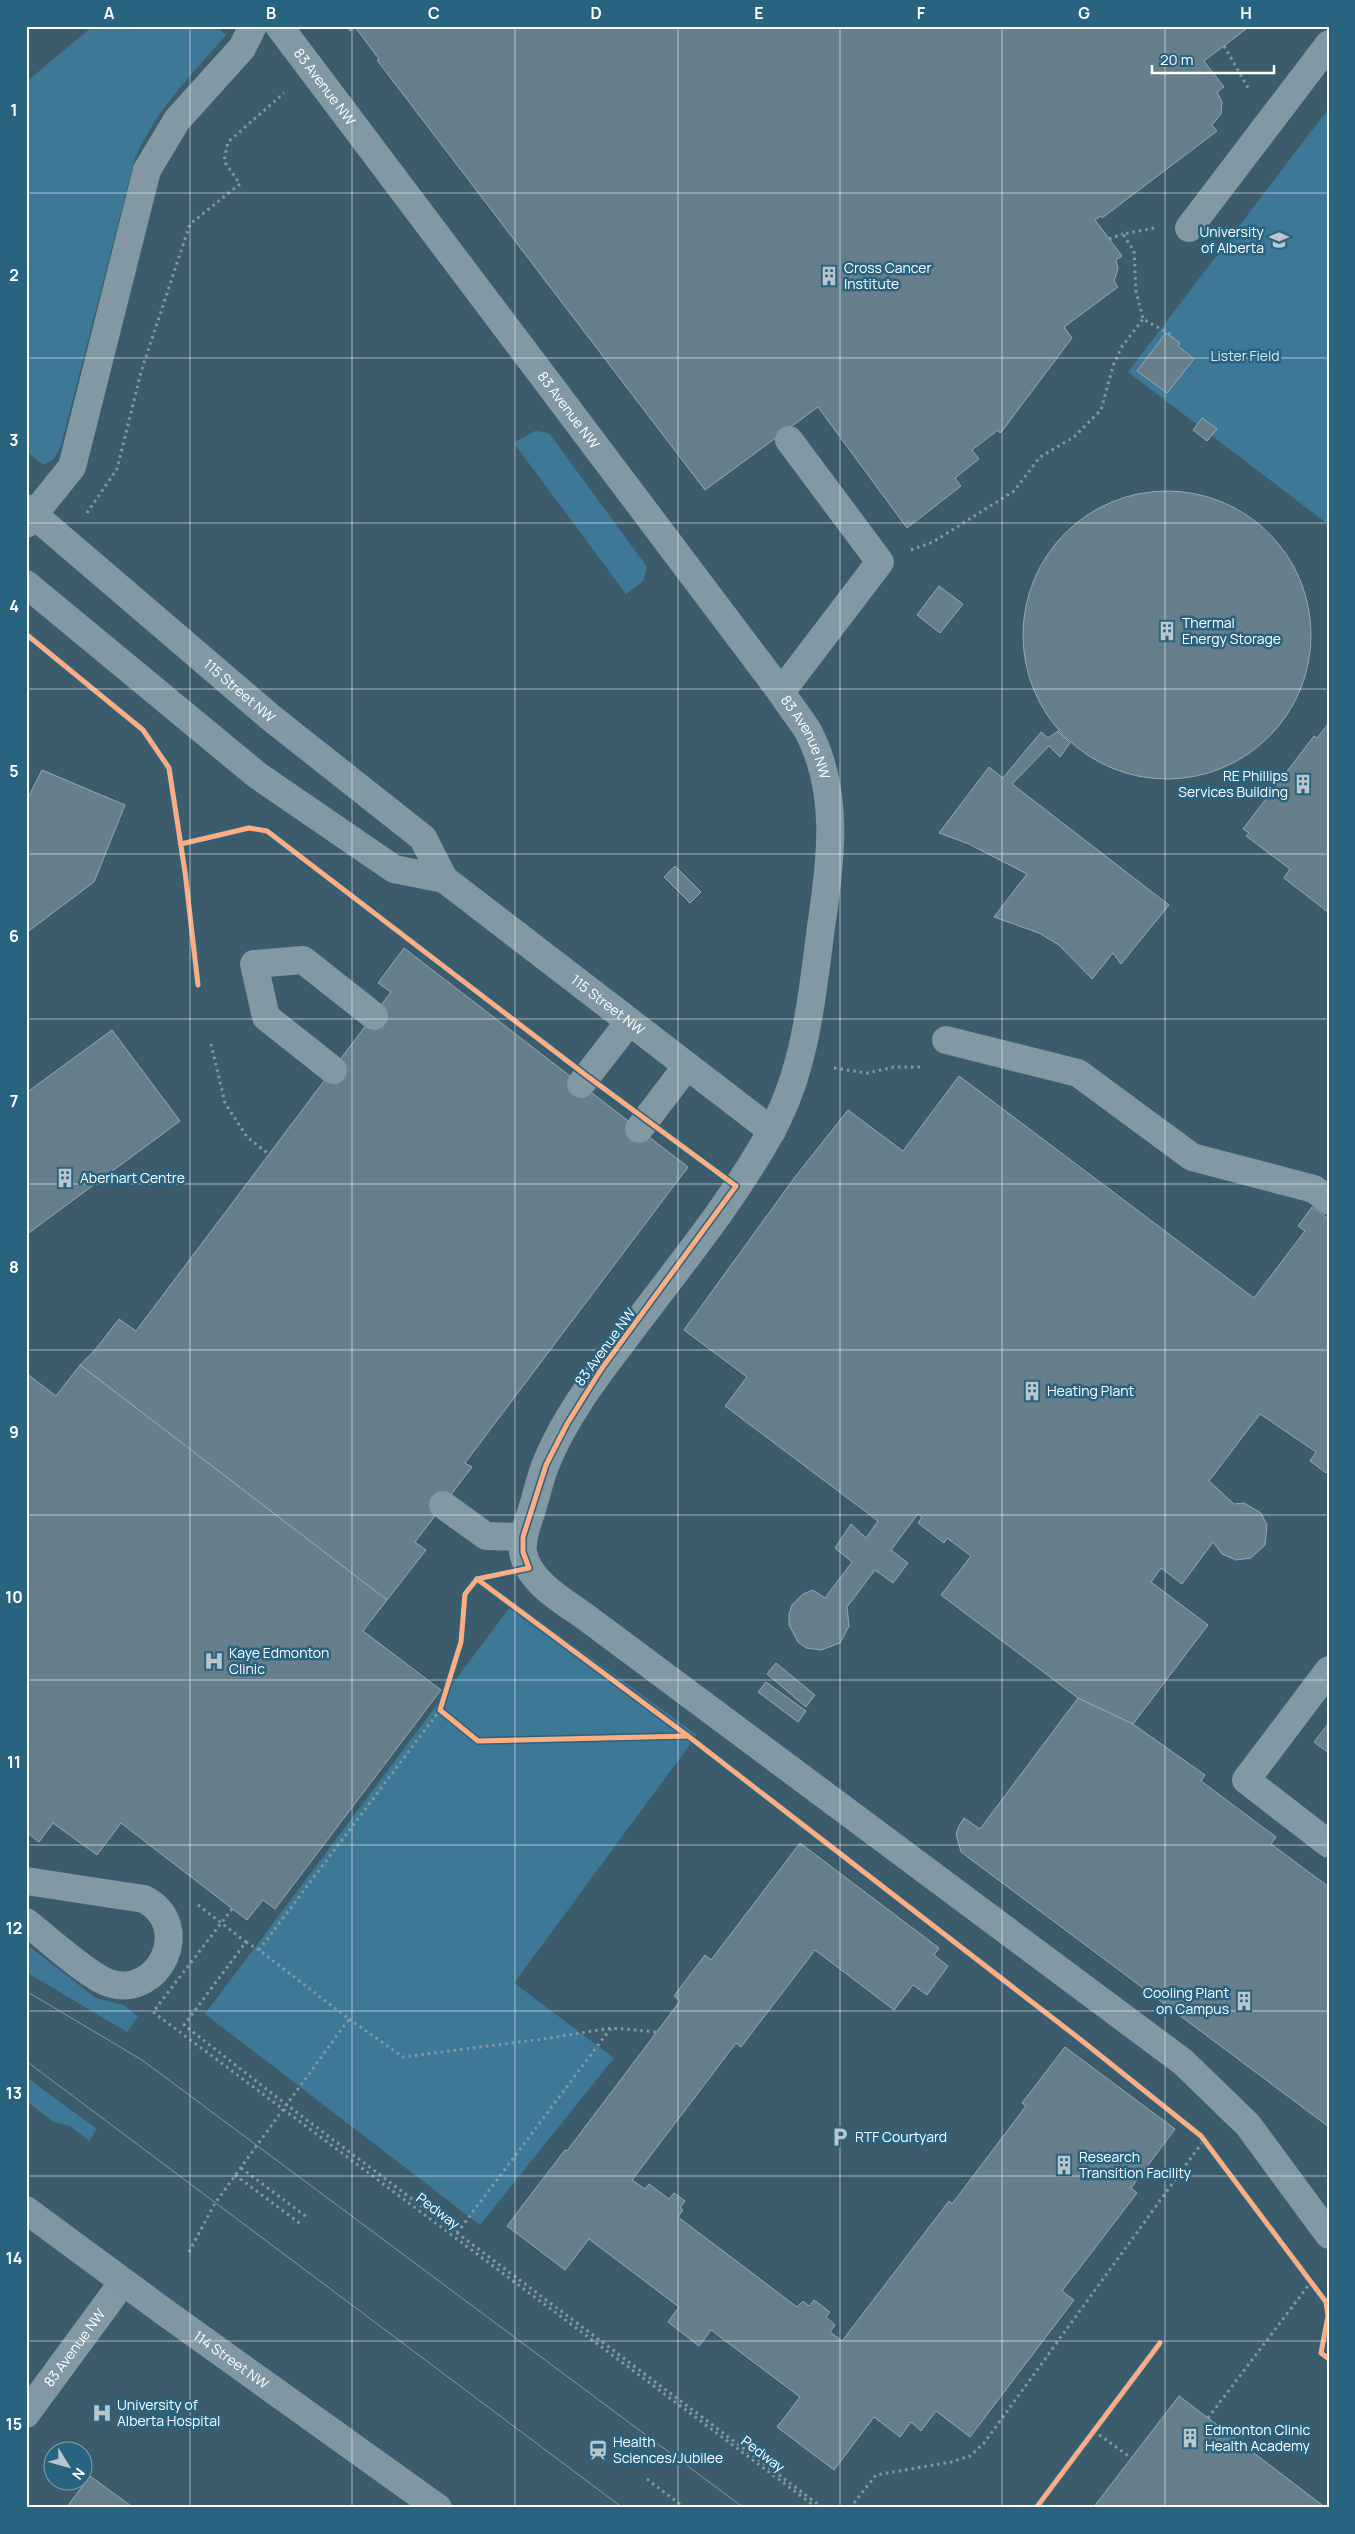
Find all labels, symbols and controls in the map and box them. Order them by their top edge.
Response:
text: A [104,2,115,24]
text: B [266,2,276,24]
text: C [428,2,440,24]
text: D [590,2,602,24]
text: E [754,2,764,24]
text: F [917,2,926,24]
text: G [1078,2,1090,24]
text: H [1240,2,1252,24]
scale bar [1152,42,1275,74]
street label: 83 Avenue NW [290,44,360,129]
text: 20 m [1160,49,1193,70]
text: 1 [10,99,18,121]
place label: University of Alberta [1199,222,1265,257]
school or university icon: University of Alberta [1268,229,1290,251]
place label: Cross Cancer Institute [844,258,931,293]
text: 2 [9,264,19,286]
building icon: Cross Cancer Institute [818,265,840,287]
park label: Lister Field [1210,346,1280,365]
street label: 83 Avenue NW [534,367,604,452]
text: 3 [9,429,19,451]
text: 4 [9,595,19,617]
place label: Thermal Energy Storage [1182,613,1281,648]
building icon: Thermal Energy Storage [1156,620,1178,642]
street label: 115 Street NW [200,654,280,726]
street label: 83 Avenue NW [777,691,835,781]
text: 5 [9,760,19,782]
place label: RE Phillips Services Building [1178,766,1288,801]
building icon: RE Phillips Services Building [1292,773,1314,795]
text: 6 [9,925,19,947]
street label: 115 Street NW [567,970,649,1039]
text: 7 [10,1090,18,1112]
building icon: Aberhart Centre [54,1167,76,1189]
place label: Aberhart Centre [80,1168,185,1187]
text: 8 [9,1256,19,1278]
street label: 83 Avenue NW [570,1304,639,1390]
building icon: Heating Plant [1021,1380,1043,1402]
place label: Heating Plant [1047,1381,1135,1400]
text: 9 [9,1421,19,1443]
text: 10 [5,1586,23,1608]
place label: Kaye Edmonton Clinic [229,1643,329,1678]
hospital icon: Kaye Edmonton Clinic [203,1650,225,1672]
text: 11 [7,1751,21,1773]
text: 12 [6,1917,22,1939]
place label: Cooling Plant on Campus [1143,1983,1229,2018]
building icon: Cooling Plant on Campus [1233,1990,1255,2012]
text: 13 [6,2082,22,2104]
parking icon: RTF Courtyard [829,2126,851,2148]
place label: RTF Courtyard [855,2127,947,2146]
place label: Research Transition Facility [1079,2147,1192,2182]
building icon: Research Transition Facility [1053,2154,1075,2176]
street label: Pedway [413,2188,464,2234]
text: 14 [6,2247,22,2269]
street label: 83 Avenue NW [39,2305,109,2390]
street label: 114 Street NW [190,2326,273,2393]
place label: University of Alberta Hospital [117,2395,220,2430]
hospital icon: University of Alberta Hospital [91,2402,113,2424]
text: 15 [6,2413,22,2435]
place label: Edmonton Clinic Health Academy [1205,2420,1311,2455]
building icon: Edmonton Clinic Health Academy [1179,2427,1201,2449]
street label: Pedway [738,2431,789,2477]
place label: Health Sciences/Jubilee [613,2432,723,2467]
station icon: Health Sciences/Jubilee [587,2439,609,2461]
north arrow [42,2442,92,2492]
text: N [68,2464,89,2484]

